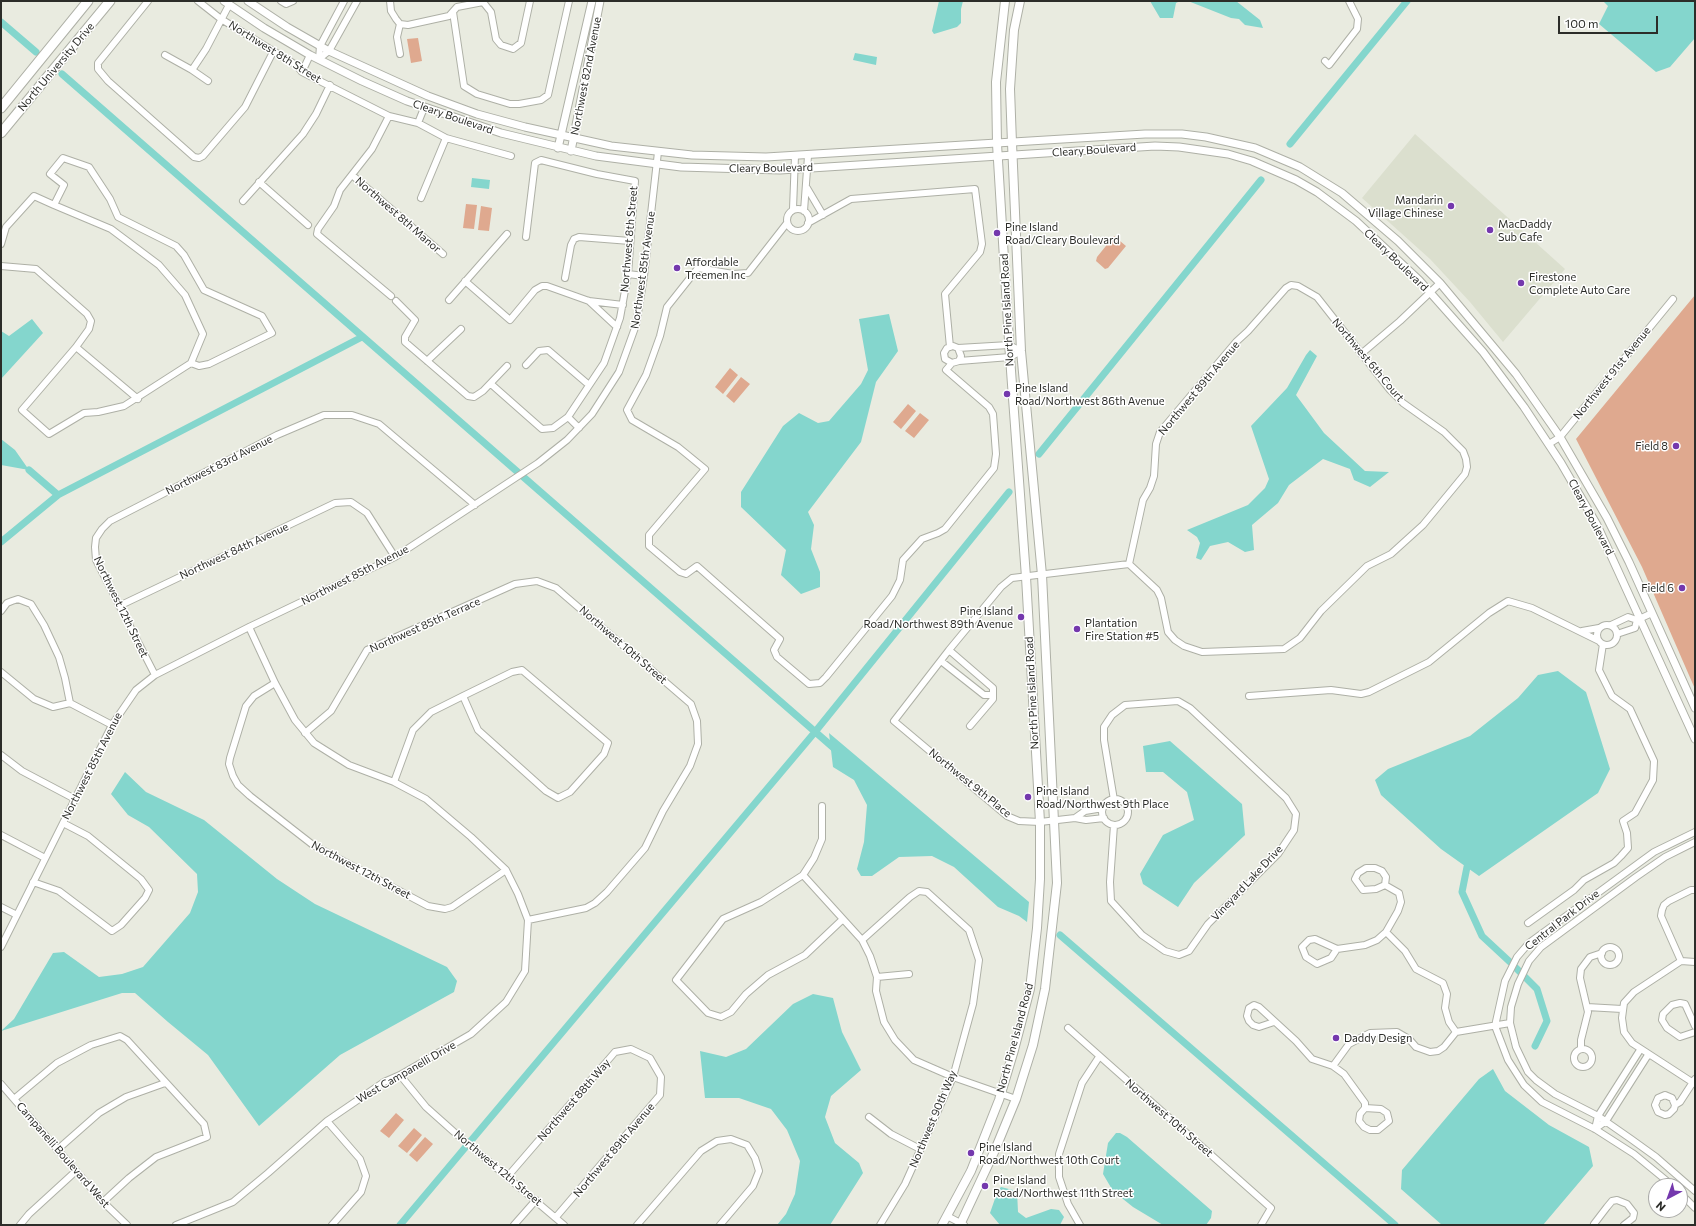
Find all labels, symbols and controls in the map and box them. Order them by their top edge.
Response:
scale bar [1560,8,1660,34]
street label: Northwest 82nd Avenue [568,16,604,136]
text: 100 m [1565,16,1599,30]
street label: Northwest 8th Street [226,18,324,86]
street label: North University Drive [15,20,97,114]
street label: Cleary Boulevard [411,97,495,137]
street label: Cleary Boulevard [1052,140,1136,160]
street label: Cleary Boulevard [729,161,813,175]
street label: Northwest 8th Manor [353,174,443,256]
street label: Northwest 8th Street [618,185,640,293]
place label: Mandarin Village Chinese [1368,193,1443,219]
marker: Mandarin Village Chinese [1446,201,1456,211]
street label: Northwest 85th Avenue [628,210,658,330]
place label: MacDaddy Sub Cafe [1498,217,1552,243]
place label: Pine Island Road/Cleary Boulevard [1005,220,1119,246]
marker: MacDaddy Sub Cafe [1485,225,1495,235]
street label: Cleary Boulevard [1361,226,1431,294]
marker: Pine Island Road/Cleary Boulevard [992,228,1002,238]
street label: North Pine Island Road [997,253,1017,367]
place label: Affordable Treemen Inc [685,255,746,281]
marker: Affordable Treemen Inc [672,263,682,273]
place label: Firestone Complete Auto Care [1529,270,1630,296]
marker: Firestone Complete Auto Care [1516,278,1526,288]
street label: Northwest 6th Court [1329,316,1407,404]
street label: Northwest 91st Avenue [1570,324,1654,422]
street label: Northwest 89th Avenue [1156,338,1242,438]
place label: Pine Island Road/Northwest 86th Avenue [1015,381,1164,407]
marker: Pine Island Road/Northwest 86th Avenue [1002,389,1012,399]
street label: Northwest 83rd Avenue [163,432,275,498]
place label: Field 8 [1635,439,1668,453]
marker: Field 8 [1671,441,1681,451]
street label: Cleary Boulevard [1565,477,1617,557]
street label: Northwest 84th Avenue [177,520,291,582]
street label: Northwest 85th Avenue [299,542,411,608]
street label: Northwest 12th Street [91,554,151,660]
place label: Field 6 [1641,581,1674,595]
marker: Field 6 [1677,583,1687,593]
street label: Northwest 85th Terrace [368,595,482,655]
street label: Northwest 10th Street [576,603,670,687]
place label: Pine Island Road/Northwest 89th Avenue [864,604,1013,630]
marker: Pine Island Road/Northwest 89th Avenue [1016,612,1026,622]
place label: Plantation Fire Station #5 [1085,616,1159,642]
marker: Plantation Fire Station #5 [1072,624,1082,634]
street label: North Pine Island Road [1022,636,1042,750]
street label: Northwest 85th Avenue [59,710,125,822]
street label: Northwest 9th Place [926,746,1014,820]
place label: Pine Island Road/Northwest 9th Place [1036,784,1169,810]
marker: Pine Island Road/Northwest 9th Place [1023,792,1033,802]
street label: Northwest 12th Street [309,838,413,902]
street label: Vineyard Lake Drive [1209,842,1285,924]
street label: Central Park Drive [1522,887,1602,953]
street label: North Pine Island Road [994,982,1036,1094]
place label: Daddy Design [1344,1031,1412,1045]
marker: Daddy Design [1331,1033,1341,1043]
street label: West Campanelli Drive [354,1038,458,1106]
street label: Northwest 88th Way [535,1056,613,1144]
street label: Northwest 90th Way [906,1068,960,1170]
street label: Northwest 10th Street [1122,1076,1216,1160]
street label: Campanelli Boulevard West [13,1099,113,1211]
street label: Northwest 89th Avenue [571,1100,657,1200]
street label: Northwest 12th Street [451,1127,545,1209]
place label: Pine Island Road/Northwest 10th Court [979,1140,1119,1166]
marker: Pine Island Road/Northwest 10th Court [966,1148,976,1158]
place label: Pine Island Road/Northwest 11th Street [993,1173,1133,1199]
north arrow [1648,1178,1688,1218]
marker: Pine Island Road/Northwest 11th Street [980,1181,990,1191]
text: N [1653,1199,1668,1214]

